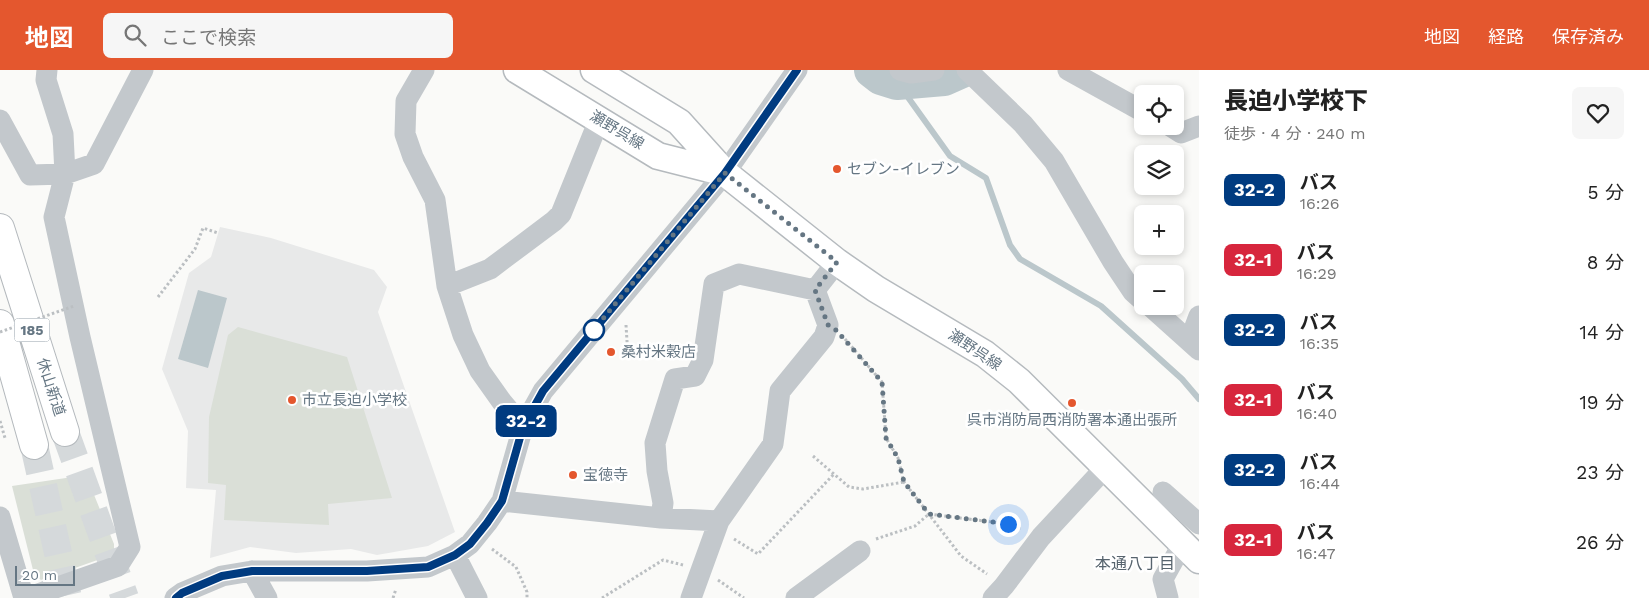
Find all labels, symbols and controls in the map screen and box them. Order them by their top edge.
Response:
search box [103,13,453,58]
icon: search [121,21,149,49]
text: 地図 [25,24,73,52]
text: ここで検索 [161,26,256,49]
text: 地図 [1424,26,1460,47]
text: 経路 [1488,26,1524,47]
text: 保存済み [1552,26,1624,47]
map controls [1134,85,1184,315]
button: locate [1134,85,1184,135]
text: 長迫小学校下 [1224,87,1368,115]
button: heart [1572,87,1624,139]
street label: 瀬野呉線 [587,107,647,153]
text: 徒歩 · 4 分 · 240 m [1224,124,1366,143]
button: layers [1134,145,1184,195]
place label: セブン-イレブン [847,160,960,178]
marker: セブン-イレブン [831,163,843,175]
text: バス [1300,171,1338,194]
text: 32-2 [1234,179,1275,200]
text: 5 分 [1587,181,1624,204]
text: 16:26 [1300,194,1339,213]
button: + [1134,205,1184,255]
text: バス [1297,241,1335,264]
text: 32-1 [1234,249,1272,270]
text: 8 分 [1587,251,1624,274]
text: 16:29 [1297,264,1337,283]
button: − [1134,265,1184,315]
text: バス [1300,311,1338,334]
road number: 185 [15,318,50,342]
unlabelled marker [583,319,605,341]
text: 32-2 [1234,319,1275,340]
text: 14 分 [1580,321,1624,344]
street label: 瀬野呉線 [945,326,1005,374]
text: 16:35 [1300,334,1339,353]
place label: 桑村米穀店 [621,343,696,361]
marker: 桑村米穀店 [605,346,617,358]
street label: 休山新道 [33,356,69,418]
text: バス [1297,381,1335,404]
text: 32-1 [1234,389,1272,410]
place label: 市立長迫小学校 [302,391,407,409]
text: 19 分 [1579,391,1624,414]
marker: 市立長迫小学校 [286,394,298,406]
marker: 呉市消防局西消防署本通出張所 [1066,397,1078,409]
text: 16:40 [1297,404,1337,423]
line badge: 32-2 [491,405,561,437]
text: 32-2 [506,410,546,431]
place label: 呉市消防局西消防署本通出張所 [967,411,1177,429]
text: バス [1300,451,1338,474]
text: 32-2 [1234,459,1275,480]
text: 23 分 [1576,461,1624,484]
place label: 宝徳寺 [583,466,628,484]
marker: 宝徳寺 [567,469,579,481]
text: 16:44 [1300,474,1340,493]
your location [996,512,1021,537]
text: バス [1297,521,1335,544]
text: 32-1 [1234,529,1272,550]
text: 26 分 [1576,531,1624,554]
text: 16:47 [1297,544,1335,563]
district label: 本通八丁目 [1095,554,1175,573]
scale bar [15,563,75,586]
text: 20 m [22,567,57,583]

